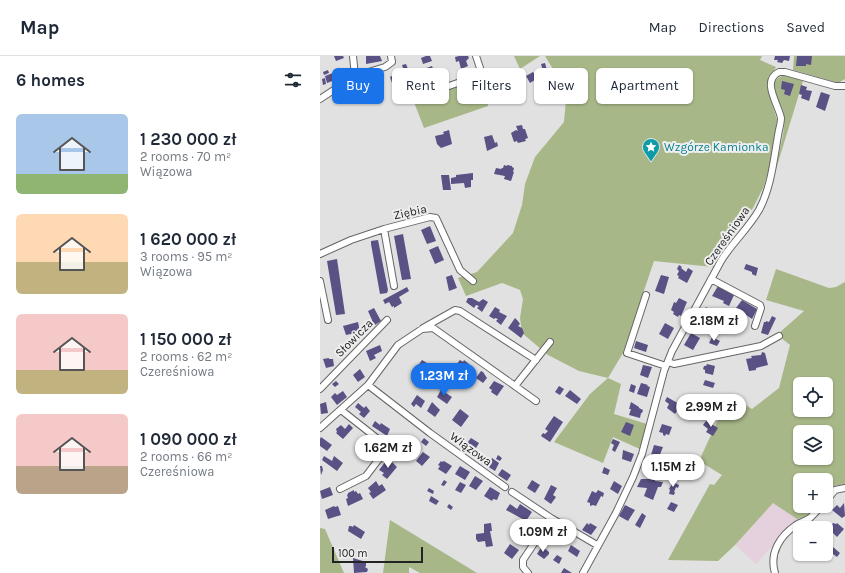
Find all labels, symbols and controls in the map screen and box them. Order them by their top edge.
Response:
text: Map [20,17,59,39]
text: Map [649,19,677,36]
text: Directions [699,19,764,36]
text: Saved [786,19,825,36]
chip: Buy [332,68,384,104]
chip: Rent [392,68,449,104]
chip: Filters [457,68,526,104]
chip: New [534,68,588,104]
chip: Apartment [596,68,693,104]
icon: filters [282,69,304,91]
text: 6 homes [16,70,85,90]
text: 1 230 000 zł [140,129,236,149]
icon: home [48,130,96,178]
place icon: Wzgórze Kamionka [641,137,661,162]
place label: Wzgórze Kamionka [664,140,769,154]
text: 2 rooms · 70 m² [140,149,231,164]
text: Wiązowa [140,164,193,179]
street label: Ziębia [392,202,428,222]
street label: Czereśniowa [702,204,752,268]
text: 1 620 000 zł [140,229,236,249]
icon: home [48,230,96,278]
text: 3 rooms · 95 m² [140,249,233,264]
text: Wiązowa [140,264,193,279]
pin: 2.18M zł [673,308,755,342]
text: 2.18M zł [690,313,738,328]
street label: Słowicza [332,316,376,360]
text: 1 150 000 zł [140,329,232,349]
icon: home [48,330,96,378]
text: 2 rooms · 62 m² [140,349,232,364]
pin: 1.23M zł [403,363,485,397]
text: Czereśniowa [140,364,214,379]
text: 1.23M zł [420,368,468,383]
map controls [793,377,833,561]
button: locate [793,377,833,417]
pin: 2.99M zł [670,394,752,428]
text: 2.99M zł [685,399,737,414]
button: layers [793,425,833,465]
text: 1 090 000 zł [140,429,237,449]
street label: Wiązowa [447,429,495,469]
icon: home [48,430,96,478]
pin: 1.62M zł [347,435,429,469]
text: 1.62M zł [364,440,412,455]
text: 2 rooms · 66 m² [140,449,232,464]
pin: 1.15M zł [632,454,714,488]
text: 1.15M zł [651,459,695,474]
text: Czereśniowa [140,464,214,479]
button: + [793,473,833,513]
pin: 1.09M zł [502,519,584,553]
button: − [793,521,833,561]
text: 1.09M zł [519,524,567,539]
scale bar [332,545,423,564]
text: 100 m [338,547,368,560]

